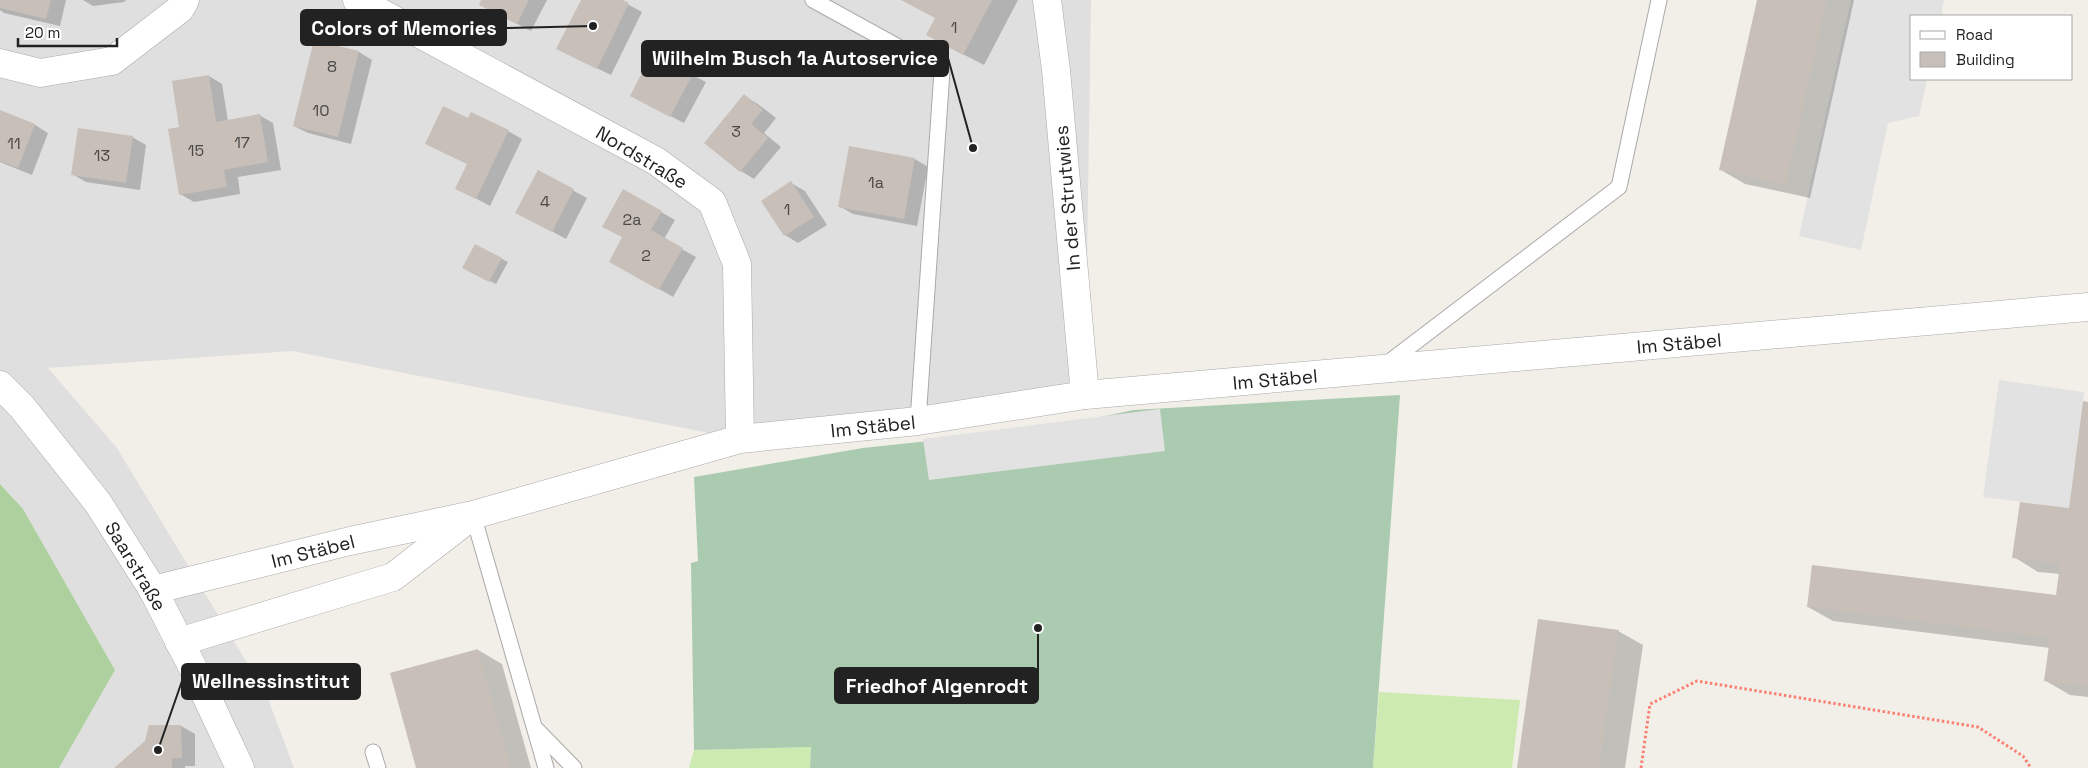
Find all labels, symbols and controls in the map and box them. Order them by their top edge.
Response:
callout: Colors of Memories [301,10,506,45]
scale bar [18,15,116,47]
text: Colors of Memories [311,15,497,41]
legend [1910,15,2073,80]
house number: 1 [951,17,957,38]
text: 20 m [25,23,60,42]
text: Road [1956,25,1993,44]
callout: Wilhelm Busch 1a Autoservice [642,41,948,76]
text: Wilhelm Busch 1a Autoservice [652,45,938,71]
text: Building [1956,50,2015,69]
house number: 8 [327,56,337,77]
house number: 10 [313,100,329,121]
street label: Nordstraße [591,120,692,195]
house number: 3 [731,121,741,142]
street label: In der Strutwies [1049,124,1086,272]
house number: 17 [234,132,250,153]
house number: 11 [7,133,21,154]
house number: 15 [188,140,204,161]
house number: 13 [94,145,110,166]
house number: 1a [868,172,884,193]
house number: 4 [540,191,550,212]
house number: 1 [784,199,790,220]
house number: 2a [623,209,641,230]
house number: 2 [641,245,651,266]
street label: Im Stäbel [1635,327,1723,360]
street label: Im Stäbel [1231,363,1319,396]
street label: Im Stäbel [829,410,917,443]
street label: Saarstraße [99,517,172,616]
street label: Im Stäbel [269,529,358,574]
callout: Wellnessinstitut [182,664,360,699]
text: Wellnessinstitut [192,668,350,694]
callout: Friedhof Algenrodt [835,668,1038,703]
text: Friedhof Algenrodt [846,673,1028,699]

